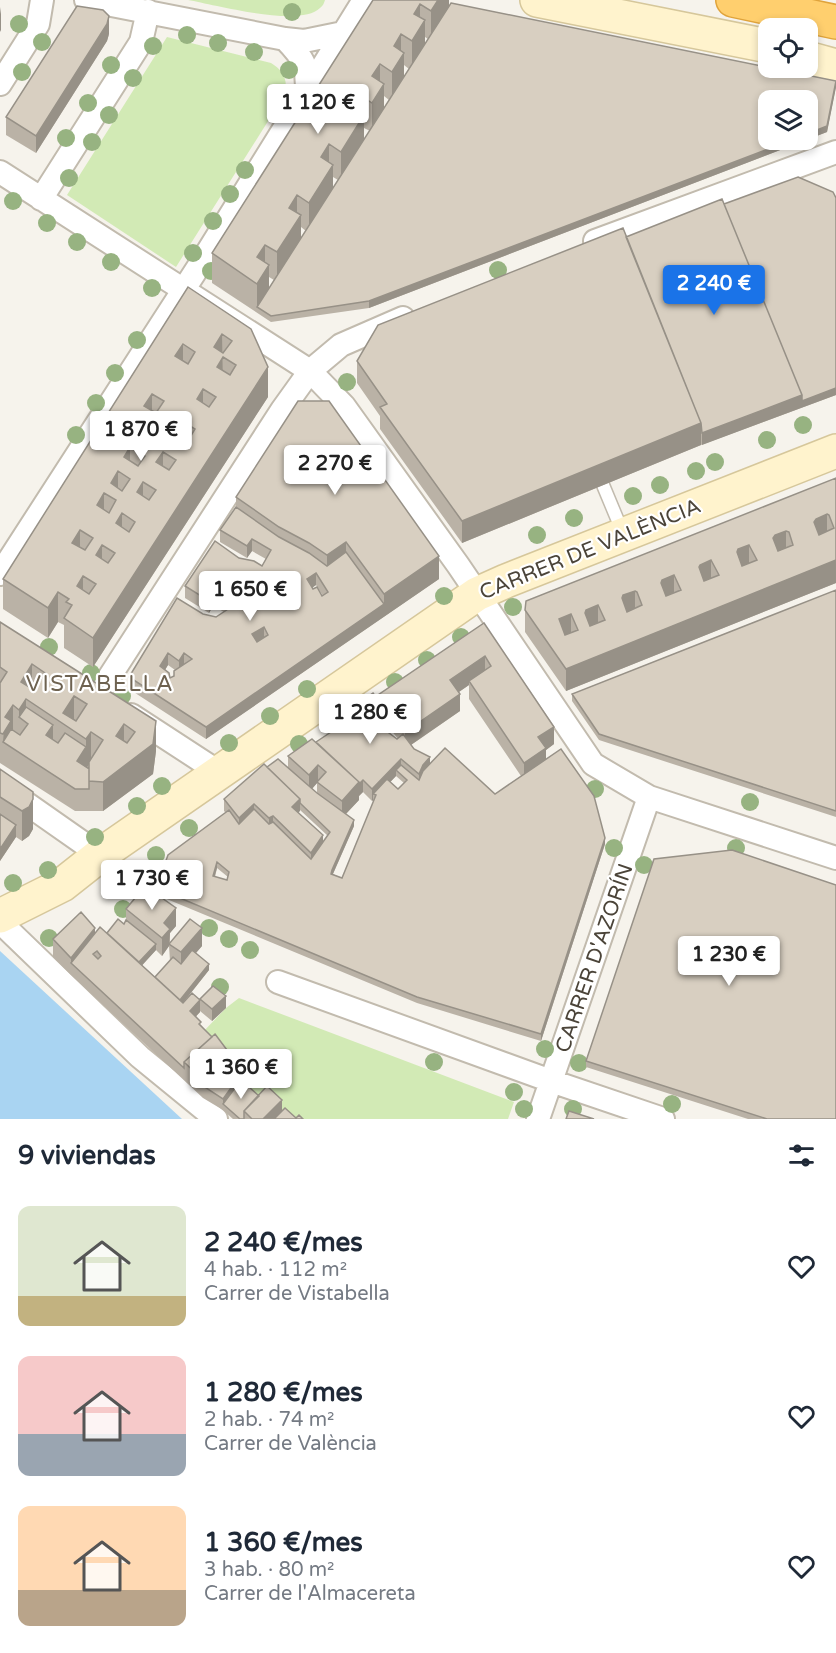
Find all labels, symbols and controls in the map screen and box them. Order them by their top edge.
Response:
map controls [758,18,818,150]
button: locate [758,18,818,78]
pin: 1 120 € [263,84,373,135]
button: layers [758,90,818,150]
text: 1 120 € [281,91,355,115]
pin: 2 240 € [659,265,769,316]
text: 2 240 € [677,272,751,296]
pin: 1 870 € [86,411,196,462]
text: 1 870 € [104,418,178,442]
pin: 2 270 € [280,445,390,496]
text: 2 270 € [298,452,372,476]
street label: CARRER DE VALÈNCIA [476,494,705,605]
pin: 1 650 € [195,571,305,622]
text: 1 650 € [213,578,287,602]
district label: VISTABELLA [26,671,174,697]
pin: 1 280 € [315,694,425,745]
text: 1 280 € [333,701,407,725]
pin: 1 730 € [97,860,207,911]
street label: CARRER D'AZORÍN [550,860,639,1056]
text: 1 730 € [115,867,189,891]
pin: 1 230 € [674,936,784,987]
text: 1 230 € [692,943,766,967]
pin: 1 360 € [186,1049,296,1100]
text: 1 360 € [204,1056,278,1080]
icon: filters [785,1139,818,1172]
text: 9 viviendas [18,1140,156,1171]
text: 2 240 €/mes [204,1227,363,1258]
icon: home [66,1230,138,1302]
icon: heart [785,1250,818,1283]
text: 4 hab. · 112 m² [204,1258,347,1282]
text: Carrer de Vistabella [204,1282,390,1306]
text: 1 280 €/mes [204,1377,363,1408]
icon: home [66,1380,138,1452]
icon: heart [785,1400,818,1433]
text: 2 hab. · 74 m² [204,1408,334,1432]
text: Carrer de València [204,1432,377,1456]
text: 1 360 €/mes [204,1527,363,1558]
icon: home [66,1530,138,1602]
icon: heart [785,1550,818,1583]
text: 3 hab. · 80 m² [204,1558,334,1582]
text: Carrer de l'Almacereta [204,1582,416,1606]

